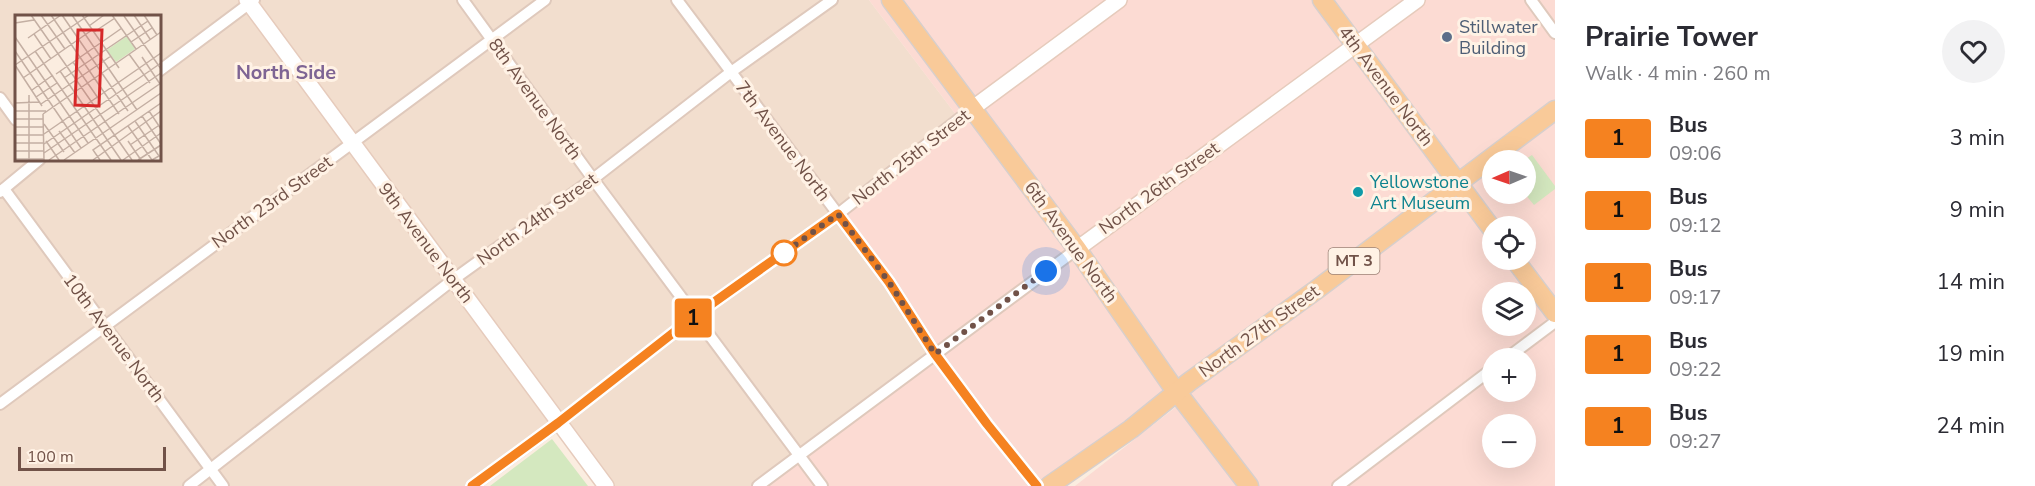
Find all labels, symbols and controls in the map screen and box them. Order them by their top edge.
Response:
inset map [15,15,160,160]
place label: Stillwater Building [1459,15,1538,60]
text: Prairie Tower [1585,18,1758,56]
button: heart [1942,20,2005,83]
street label: 4th Avenue North [1333,21,1439,151]
marker: Stillwater Building [1440,30,1454,44]
street label: 8th Avenue North [483,33,587,165]
district label: North Side [236,59,336,86]
text: Walk · 4 min · 260 m [1585,60,1771,87]
street label: 7th Avenue North [730,76,836,206]
street label: North 25th Street [847,103,975,211]
text: Bus [1669,110,1708,140]
text: 3 min [1950,123,2005,153]
text: 1 [1612,124,1624,152]
street label: North 26th Street [1094,136,1225,240]
text: 09:06 [1669,140,1722,167]
street label: North 23rd Street [207,150,338,254]
north arrow [1482,150,1536,204]
map controls [1482,150,1536,468]
street label: North 24th Street [472,167,603,271]
place label: Yellowstone Art Museum [1369,170,1470,215]
street label: 6th Avenue North [1019,176,1123,308]
street label: 9th Avenue North [373,178,479,308]
text: Bus [1669,182,1708,212]
marker: Yellowstone Art Museum [1351,185,1365,199]
text: 9 min [1950,195,2005,225]
text: 1 [1612,196,1624,224]
text: 09:12 [1669,212,1722,239]
button: locate [1482,216,1536,270]
unlabelled marker [771,240,797,266]
road number: MT 3 [1328,248,1380,274]
text: Bus [1669,254,1708,284]
your location [1031,256,1061,286]
text: 14 min [1937,267,2005,297]
text: 1 [1612,268,1624,296]
street label: 10th Avenue North [58,269,170,407]
street label: North 27th Street [1194,279,1325,383]
button: layers [1482,282,1536,336]
text: 09:17 [1669,284,1722,311]
line badge: 1 [674,298,712,338]
text: 1 [687,304,699,332]
text: Bus [1669,326,1708,356]
text: 19 min [1937,339,2005,369]
text: 1 [1612,340,1624,368]
button: + [1482,348,1536,402]
text: 09:22 [1669,356,1722,383]
text: Bus [1669,398,1708,428]
text: 24 min [1937,411,2005,441]
text: 1 [1612,412,1624,440]
button: − [1482,414,1536,468]
text: 09:27 [1669,428,1722,455]
scale bar [18,444,166,472]
text: 100 m [27,446,74,468]

